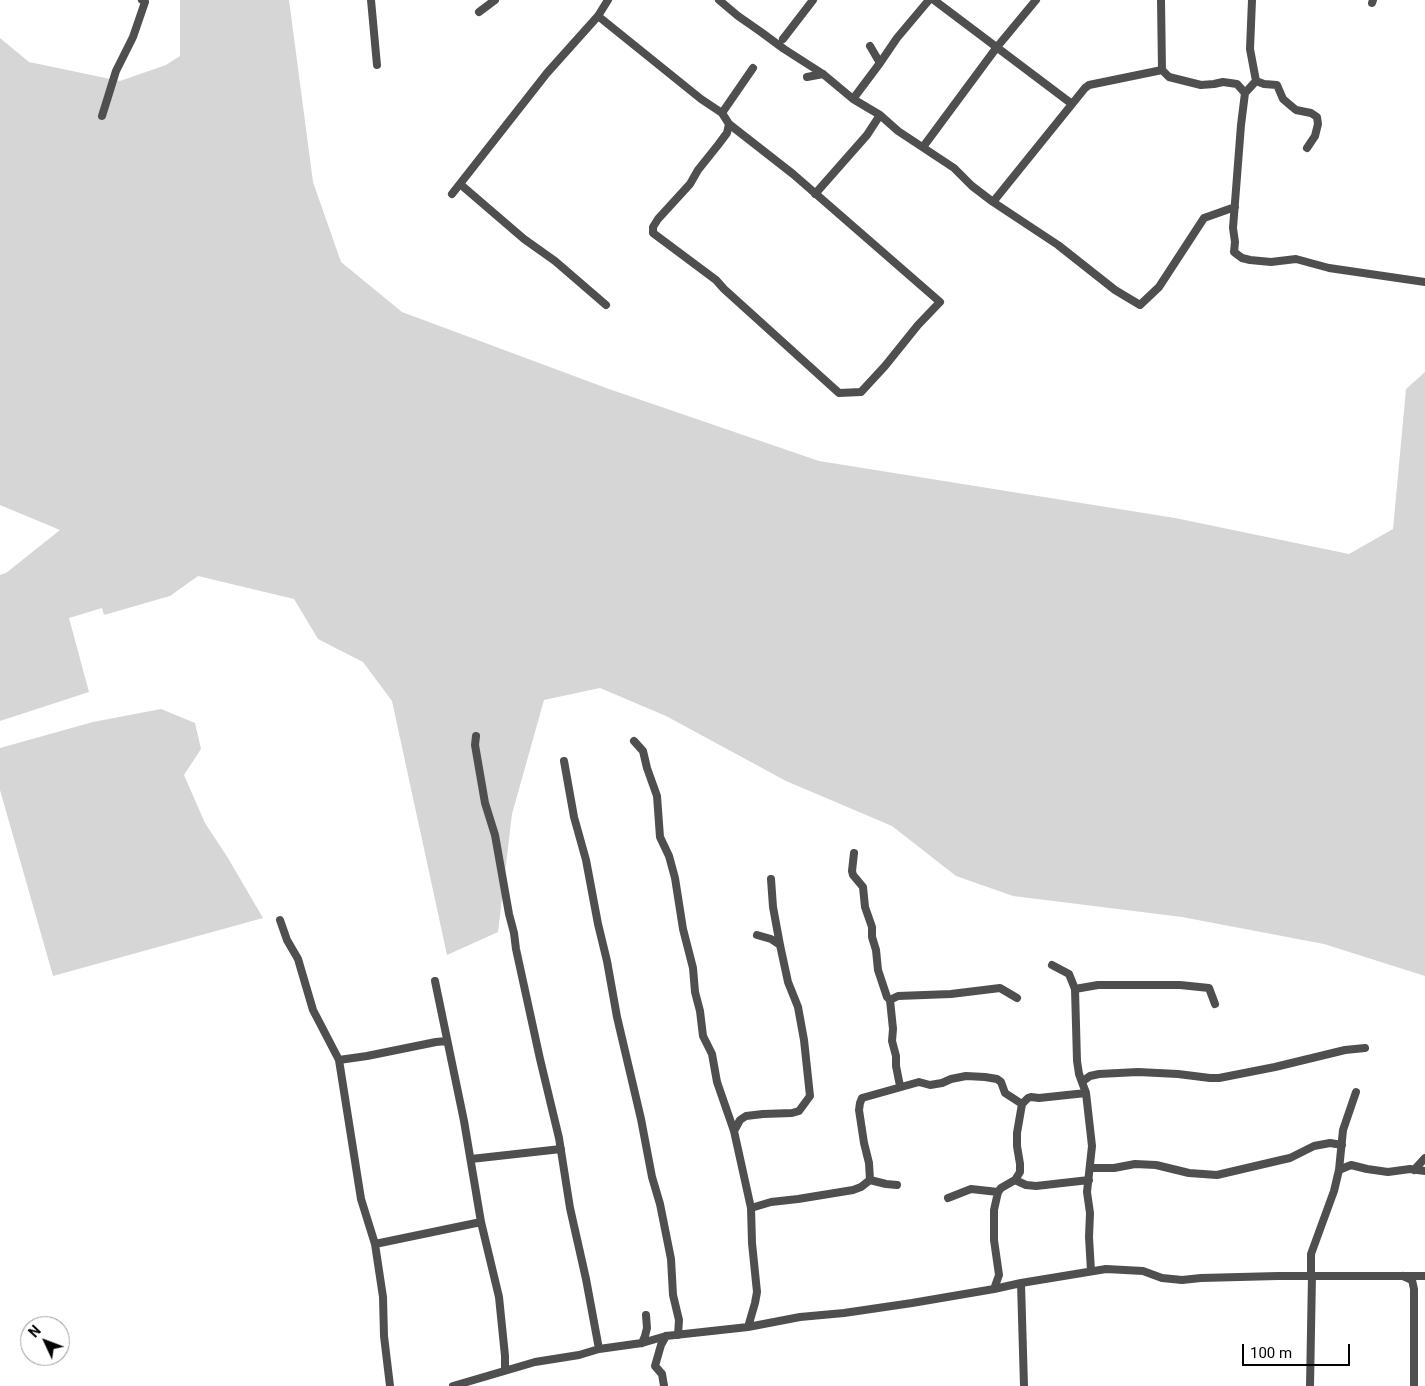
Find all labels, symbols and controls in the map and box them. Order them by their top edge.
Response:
north arrow [20,1316,70,1366]
text: N [26,1322,44,1341]
scale bar [1245,1334,1352,1366]
text: 100 m [1250,1344,1292,1362]

